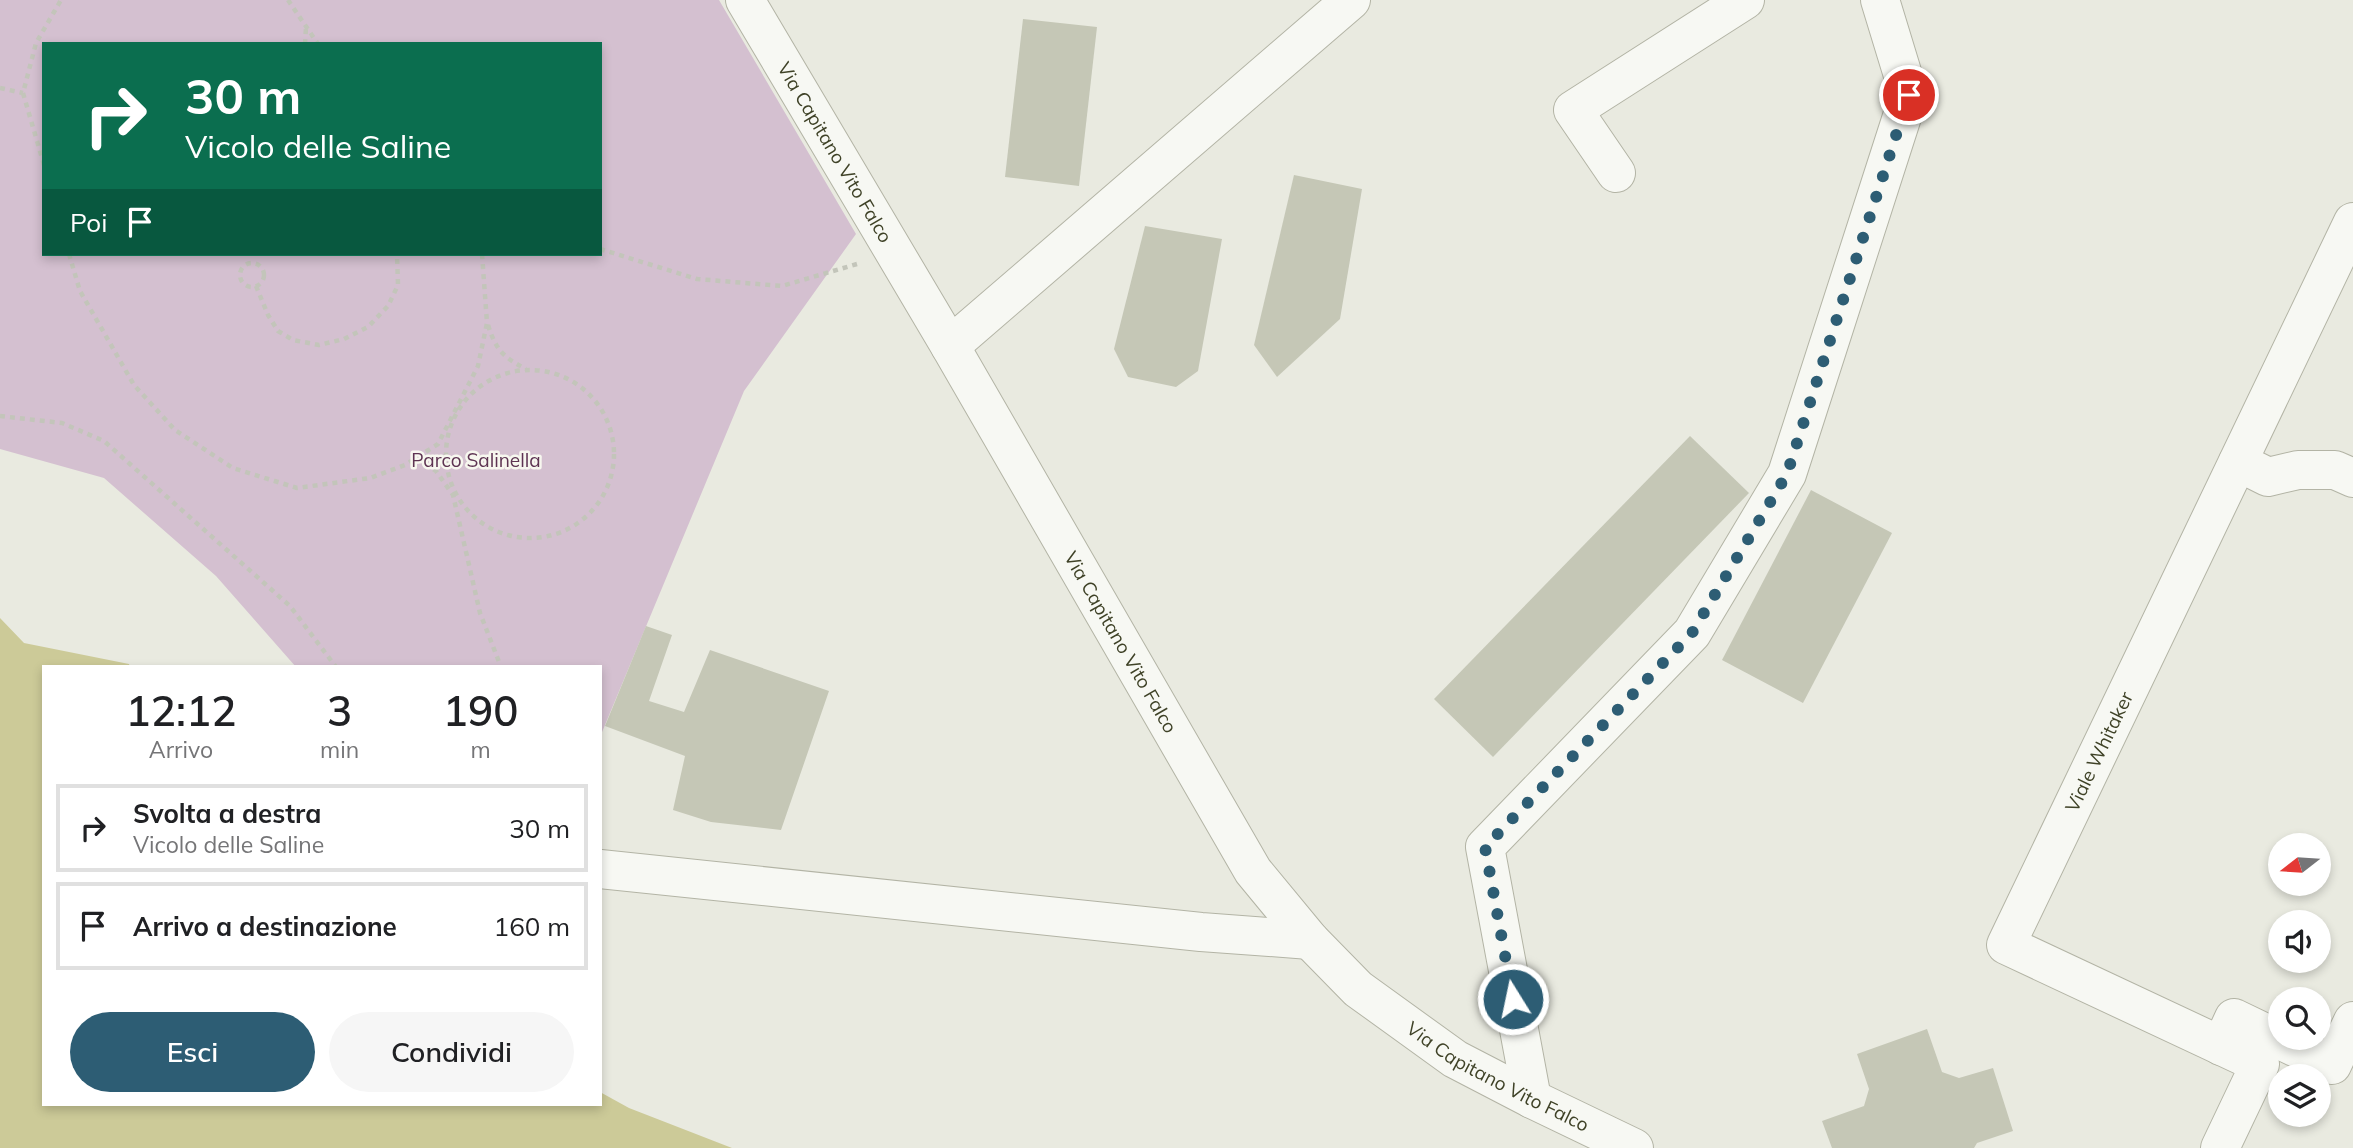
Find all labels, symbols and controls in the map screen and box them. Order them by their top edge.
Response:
street label: Via Capitano Vito Falco [772,58,898,247]
text: 30 m [185,65,301,126]
pin [1879,65,1939,125]
icon: right [70,70,161,161]
icon: arrive [1890,76,1928,114]
text: Vicolo delle Saline [185,126,451,166]
icon: arrive [121,203,159,241]
text: Poi [70,206,107,239]
park label: Parco Salinella [411,448,541,472]
street label: Via Capitano Vito Falco [1059,547,1183,737]
text: 12:12 [126,684,236,737]
text: 3 [327,684,352,737]
text: 190 [443,684,518,737]
street label: Viale Whitaker [2060,687,2138,816]
text: Arrivo [149,735,213,764]
text: min [320,735,359,764]
text: m [470,735,491,764]
text: Svolta a destra [133,797,321,830]
icon: right [74,809,112,847]
text: 30 m [509,812,570,845]
text: Vicolo delle Saline [133,830,324,859]
north arrow [2268,833,2331,896]
map controls [2268,833,2331,1127]
icon: arrive [74,907,112,945]
text: Arrivo a destinazione [133,910,397,943]
text: 160 m [494,910,570,943]
button: sound [2268,910,2331,973]
position arrow [1476,962,1550,1036]
button: search [2268,987,2331,1050]
button: Esci [70,1012,315,1092]
button: Condividi [329,1012,574,1092]
street label: Via Capitano Vito Falco [1402,1016,1593,1137]
button: layers [2268,1064,2331,1127]

